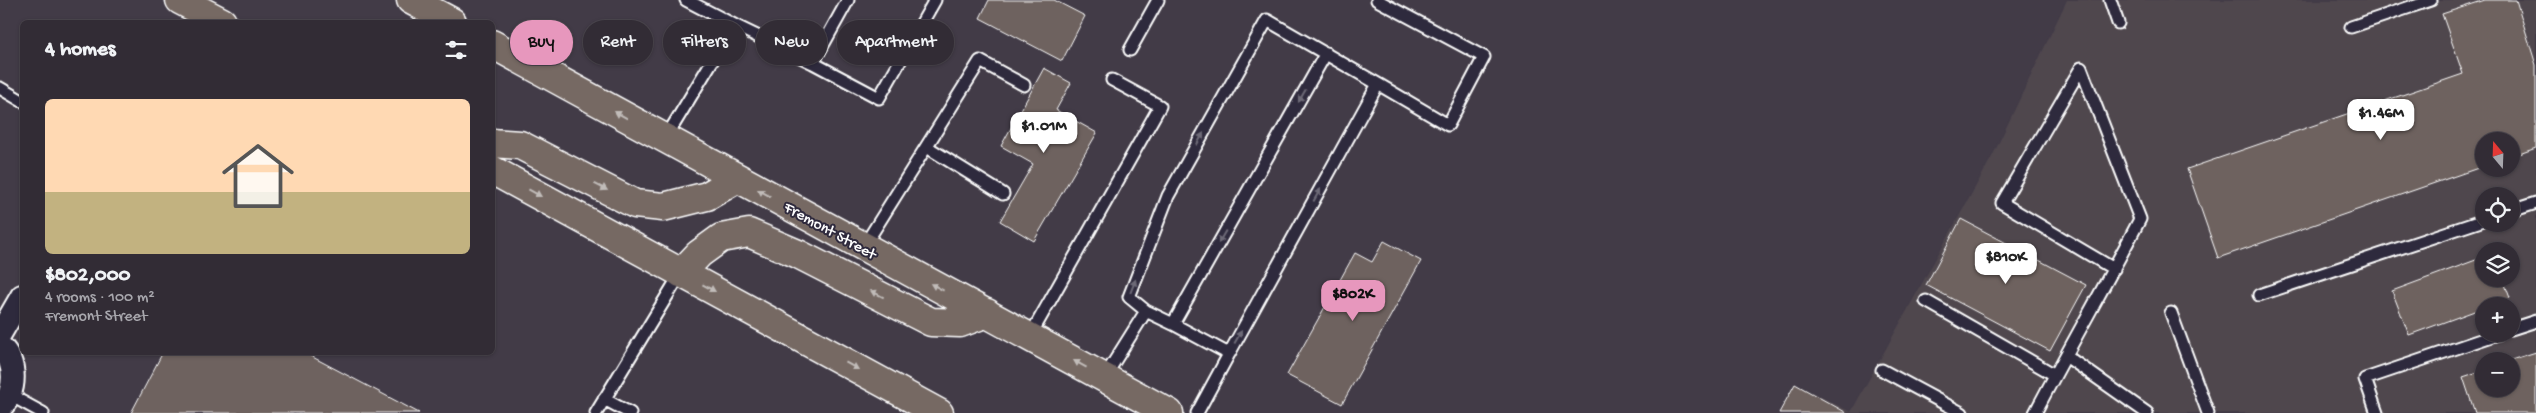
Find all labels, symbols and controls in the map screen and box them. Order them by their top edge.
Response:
chip: Buy [510,20,573,65]
chip: Rent [583,20,653,65]
chip: Filters [663,20,746,65]
chip: New [756,20,827,65]
chip: Apartment [837,20,954,65]
icon: filters [442,36,470,64]
text: 4 homes [45,38,116,63]
one-way arrow [1298,89,1307,102]
pin: $1.46M [2340,98,2422,141]
text: $1.46M [2358,105,2404,124]
one-way arrow [615,110,628,119]
pin: $1.01M [1003,112,1085,154]
text: $1.01M [1021,118,1067,137]
icon: home [213,131,303,221]
one-way arrow [1196,132,1205,145]
north arrow [2475,132,2520,178]
map controls [2475,132,2520,397]
one-way arrow [594,183,608,191]
one-way arrow [1313,187,1321,202]
button: locate [2475,187,2520,232]
one-way arrow [757,188,771,197]
one-way arrow [529,189,542,198]
street label: Fremont Street [779,198,880,266]
one-way arrow [1218,230,1226,244]
pin: $810K [1971,242,2041,285]
button: layers [2475,242,2520,287]
text: $810K [1986,249,2026,268]
text: $802,000 [45,264,131,289]
one-way arrow [1130,279,1138,294]
pin: $802K [1318,280,1388,322]
one-way arrow [930,283,945,291]
one-way arrow [701,284,716,292]
text: $802K [1332,286,1374,305]
text: 4 rooms · 100 m² [45,289,155,308]
one-way arrow [870,290,884,298]
button: + [2475,297,2520,342]
text: Fremont Street [45,308,147,327]
one-way arrow [1234,330,1243,343]
button: − [2475,352,2520,397]
one-way arrow [1074,360,1087,369]
one-way arrow [845,361,858,370]

